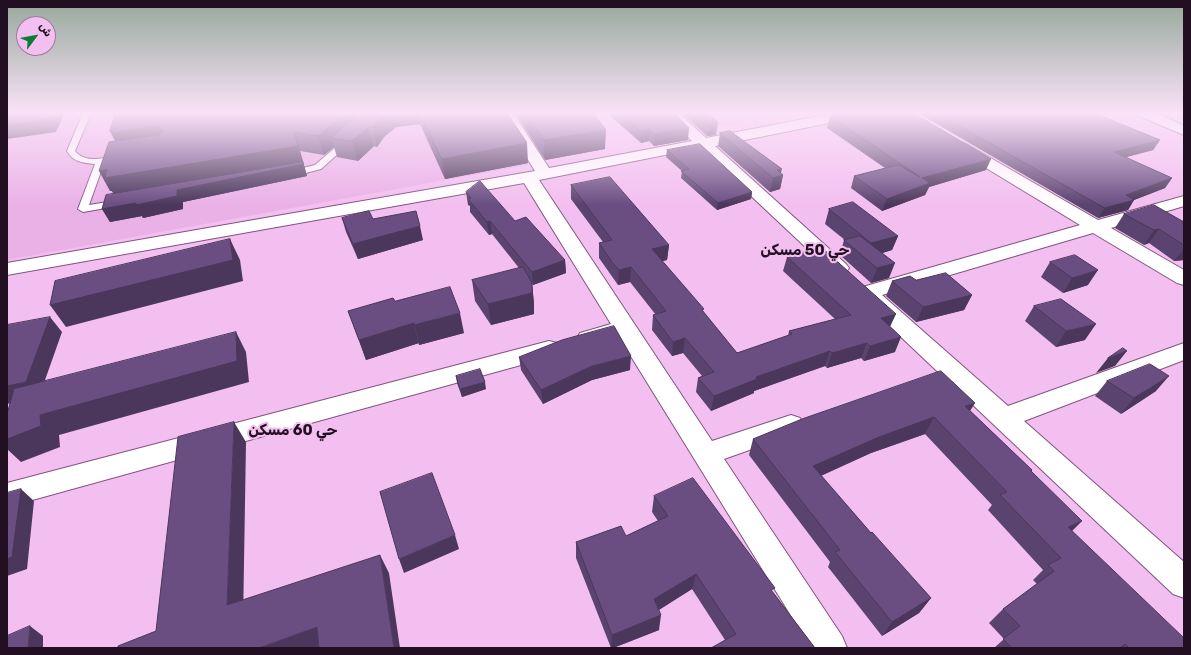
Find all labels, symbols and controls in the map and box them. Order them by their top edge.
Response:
north arrow [16,16,56,56]
text: ش [37,21,55,39]
district label: حي 50 مسكن [761,242,849,260]
district label: حي 60 مسكن [249,422,337,440]

